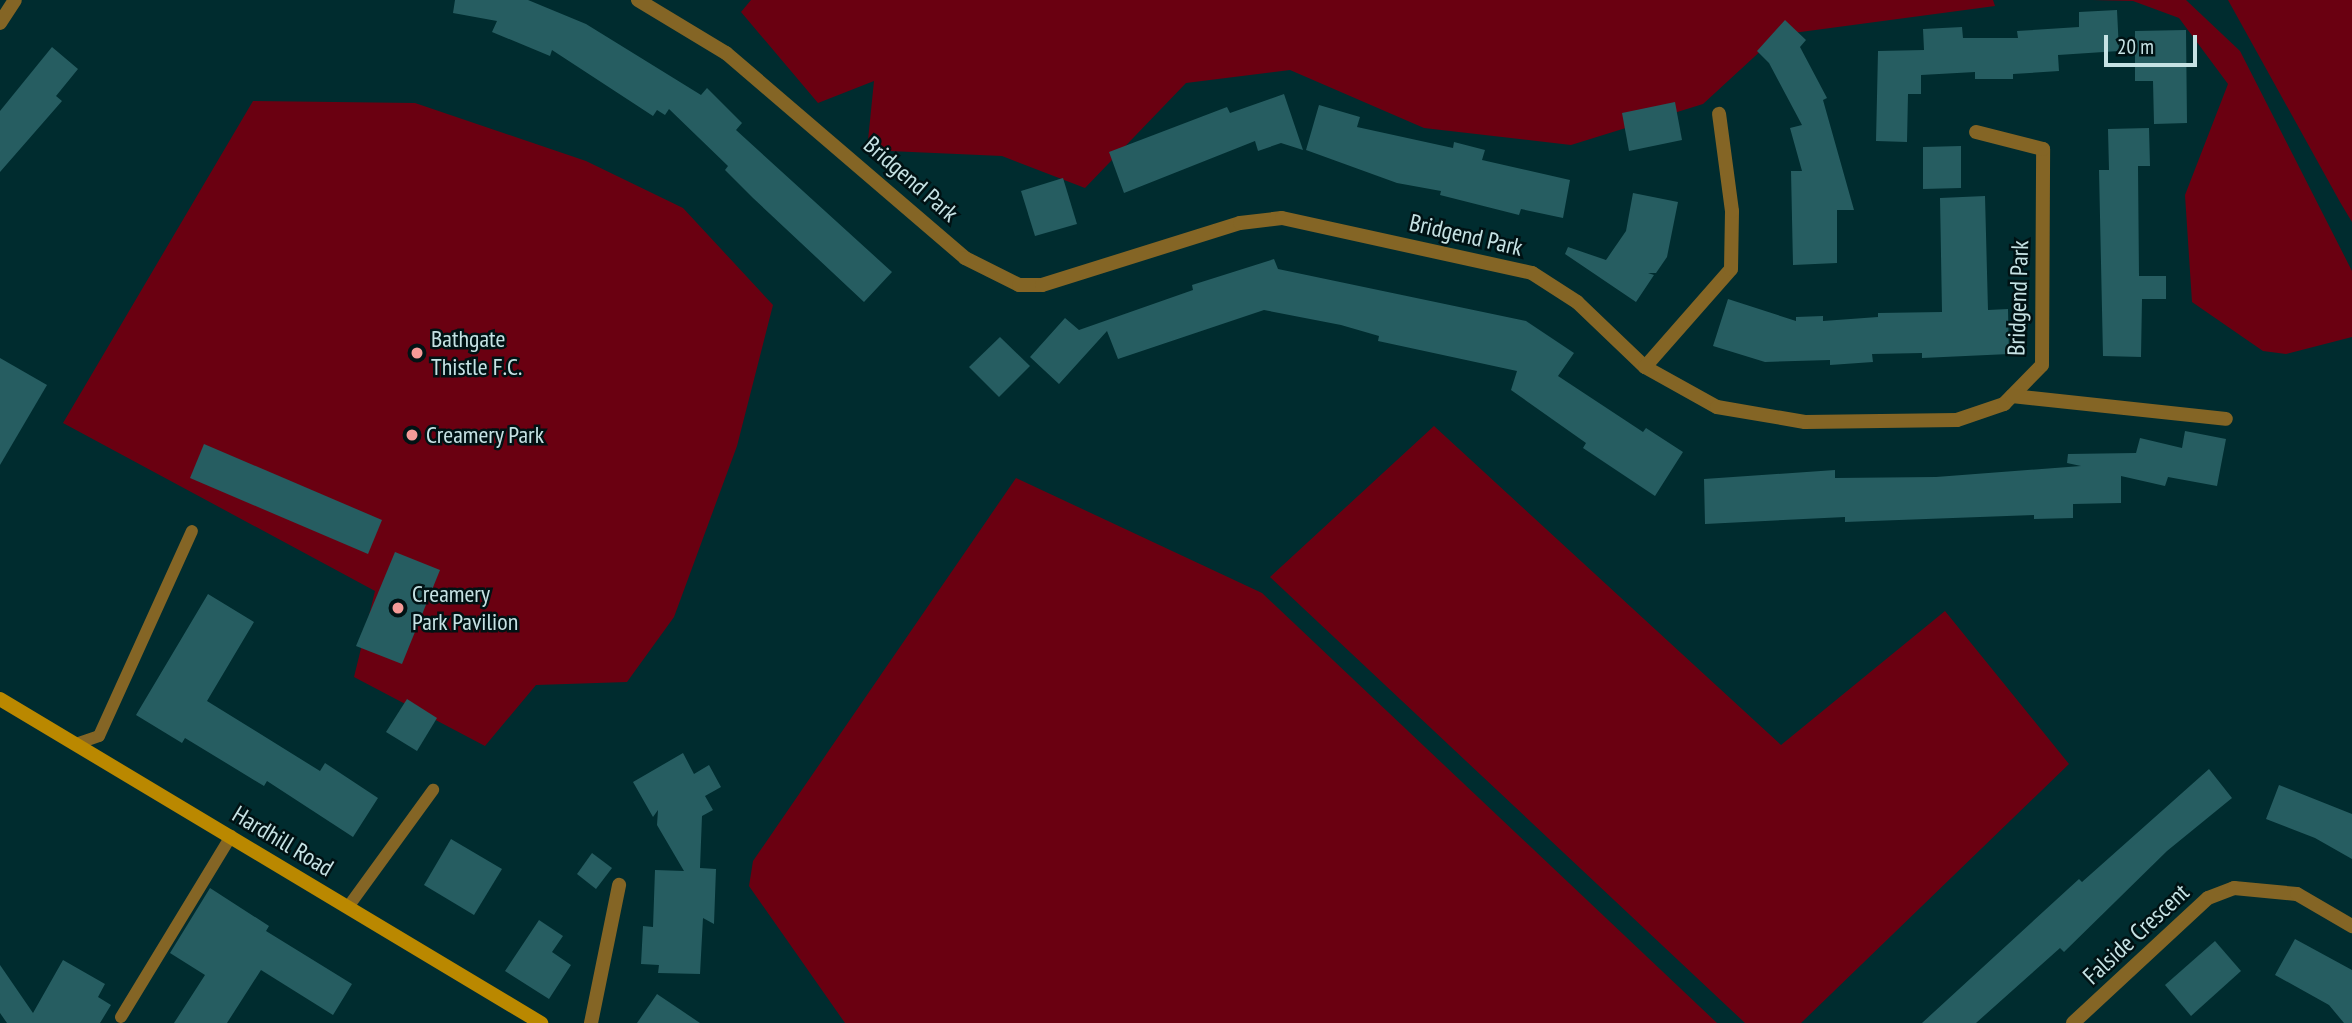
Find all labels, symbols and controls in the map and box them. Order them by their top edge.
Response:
scale bar [2107,21,2200,65]
text: 20 m [2117,33,2154,60]
street label: Bridgend Park [858,130,964,228]
street label: Bridgend Park [1407,208,1525,262]
street label: Bridgend Park [2002,240,2034,356]
place label: Bathgate Thistle F.C. [431,325,522,381]
marker: Bathgate Thistle F.C. [409,345,425,361]
place label: Creamery Park [426,421,545,449]
marker: Creamery Park [404,427,420,443]
place label: Creamery Park Pavilion [412,580,519,636]
marker: Creamery Park Pavilion [390,600,406,616]
street label: Hardhill Road [227,800,339,882]
street label: Falside Crescent [2077,878,2195,990]

